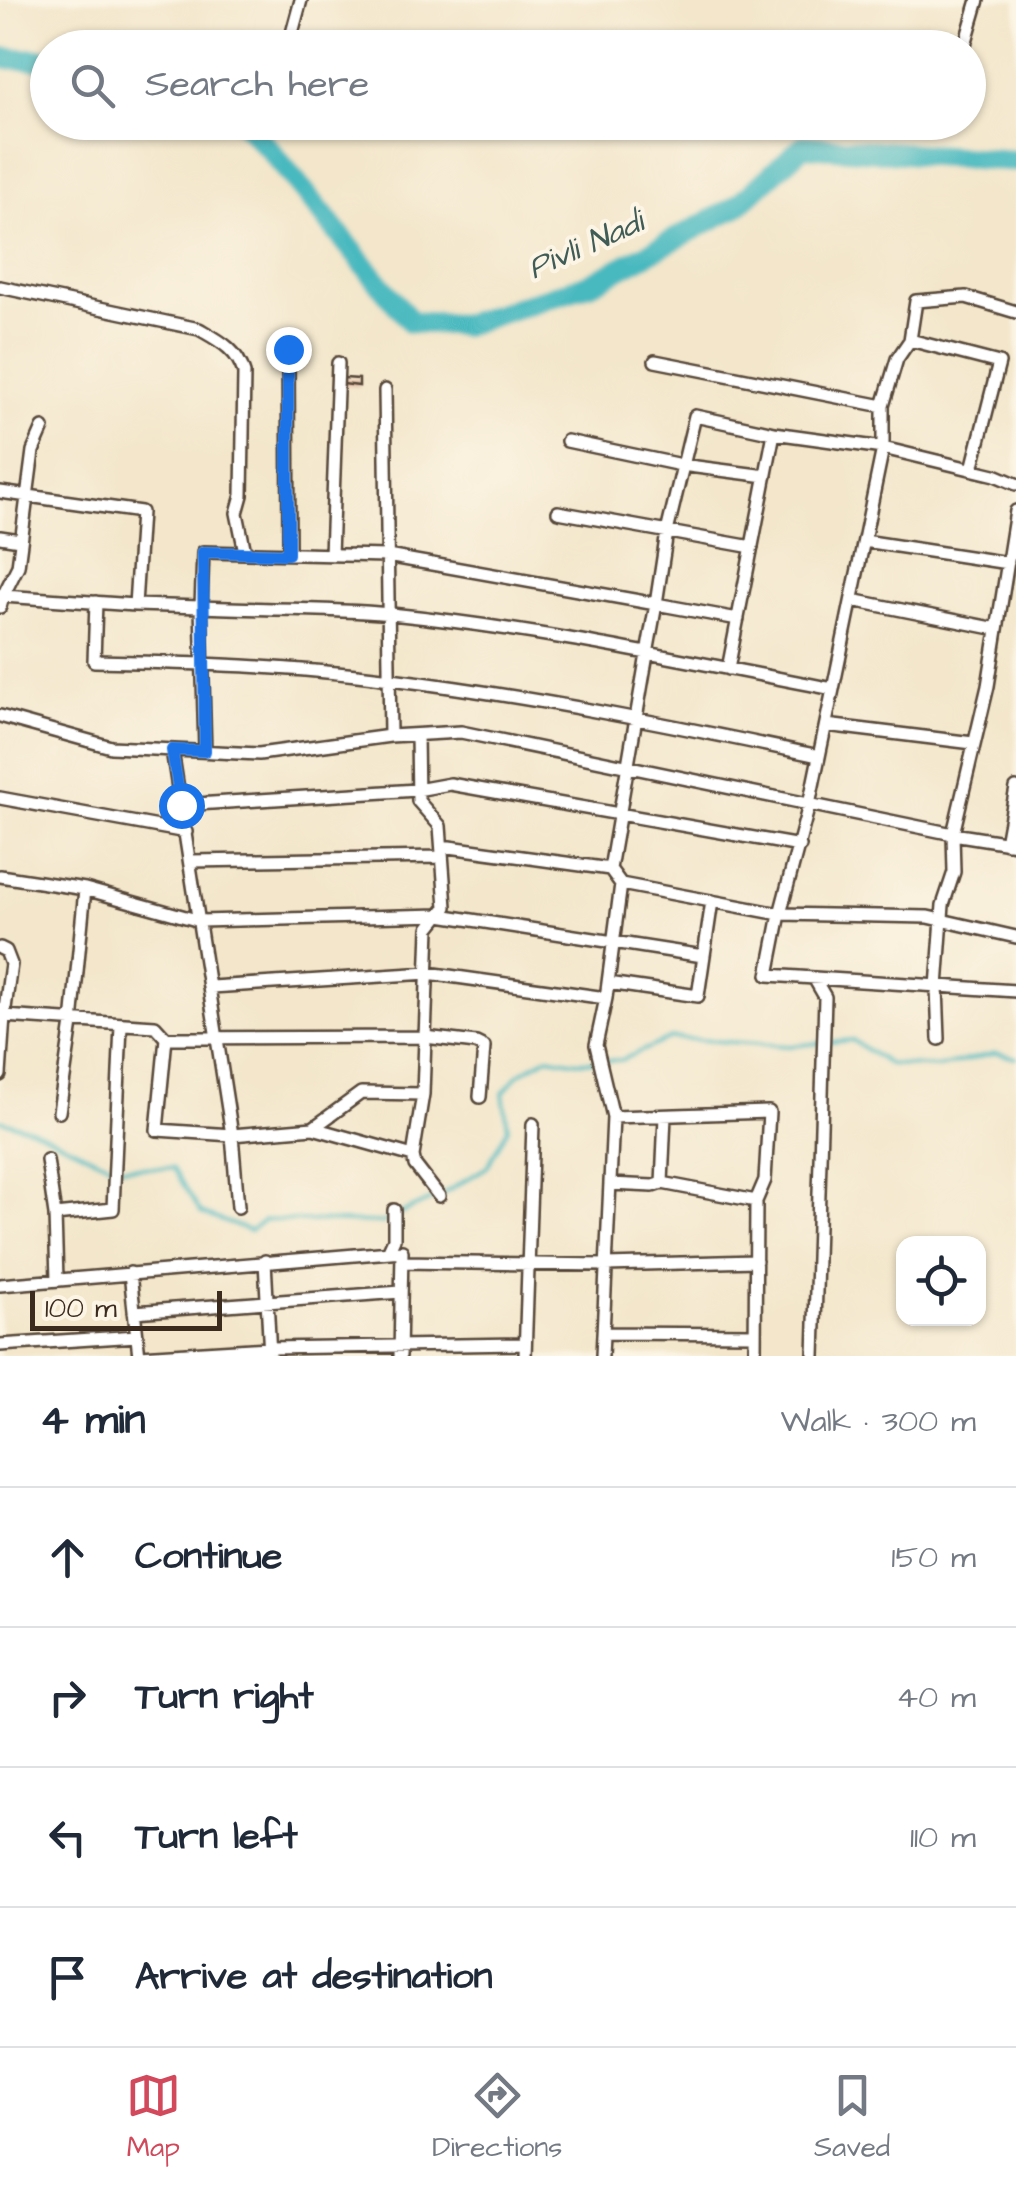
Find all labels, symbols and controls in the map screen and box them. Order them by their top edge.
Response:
search box [30,30,986,140]
icon: search [65,58,120,113]
text: Search here [145,59,369,111]
water label: Pivli Nadi [521,198,654,291]
route end [266,327,312,373]
route start [159,783,205,829]
map controls [896,1236,986,1326]
button: locate [896,1236,986,1326]
scale bar [30,1286,222,1330]
text: 100 m [45,1289,117,1328]
text: 4 min [40,1392,145,1450]
text: Walk · 300 m [780,1399,976,1444]
icon: ahead [40,1530,95,1585]
text: Continue [135,1531,282,1583]
text: 150 m [891,1535,976,1580]
icon: right [40,1670,95,1725]
text: Turn right [135,1671,314,1723]
text: 40 m [896,1675,976,1720]
icon: left [40,1810,95,1865]
text: Turn left [135,1811,298,1863]
text: 110 m [910,1815,976,1860]
icon: arrive [40,1950,95,2005]
text: Arrive at destination [135,1951,492,2003]
tab: Map [126,2068,181,2167]
tab: Directions [432,2068,562,2167]
tab: Saved [814,2068,890,2167]

